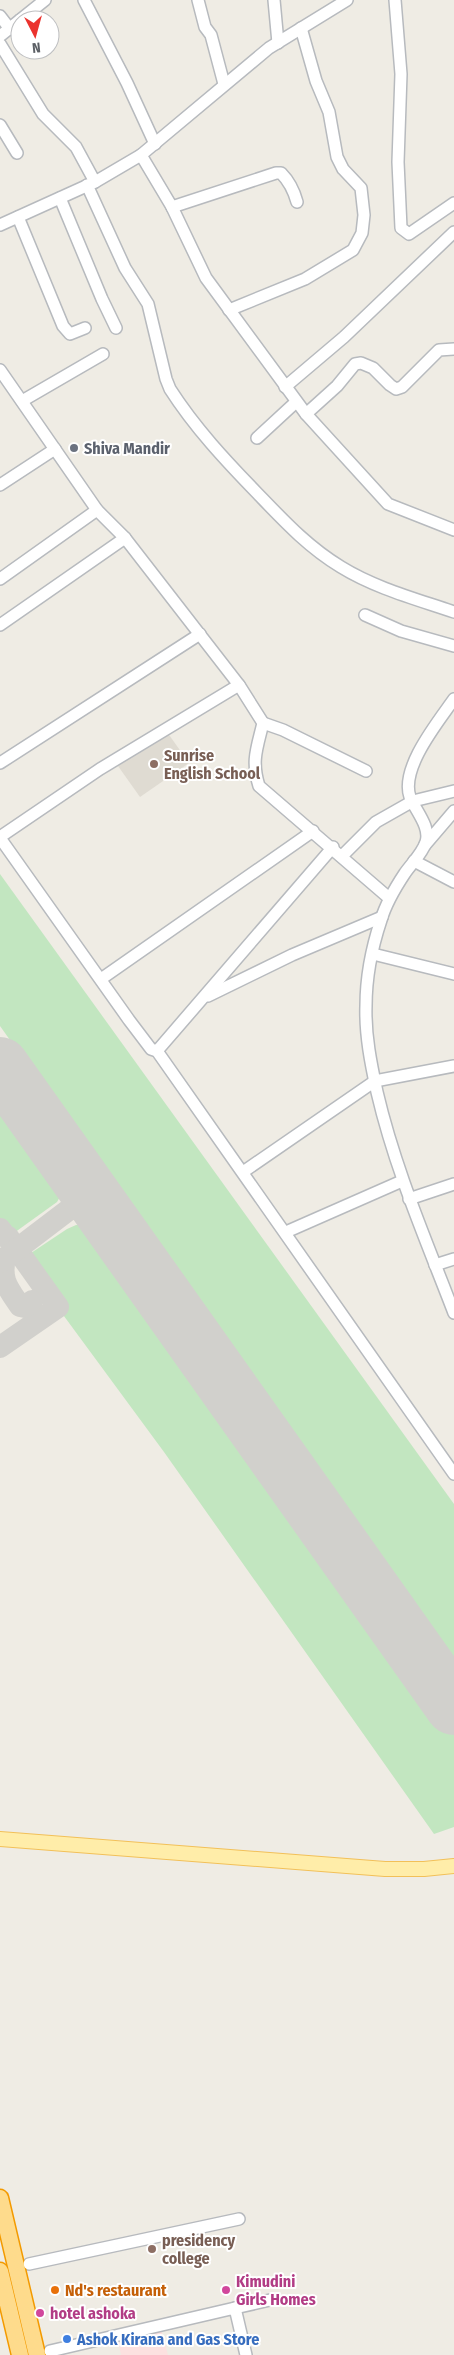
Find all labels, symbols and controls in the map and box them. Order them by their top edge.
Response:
north arrow [10,10,60,60]
text: N [31,39,41,56]
place label: Shiva Mandir [84,439,170,458]
marker: Shiva Mandir [68,442,80,454]
place label: Sunrise English School [164,746,261,783]
marker: Sunrise English School [148,758,160,770]
place label: presidency college [162,2231,236,2268]
marker: presidency college [146,2243,158,2255]
place label: Kimudini Girls Homes [236,2272,316,2309]
place label: Nd's restaurant [65,2281,167,2300]
marker: Nd's restaurant [49,2284,61,2296]
marker: Kimudini Girls Homes [220,2284,232,2296]
place label: hotel ashoka [50,2304,136,2323]
marker: hotel ashoka [34,2307,46,2319]
place label: Ashok Kirana and Gas Store [76,2330,259,2349]
marker: Ashok Kirana and Gas Store [61,2333,73,2345]

